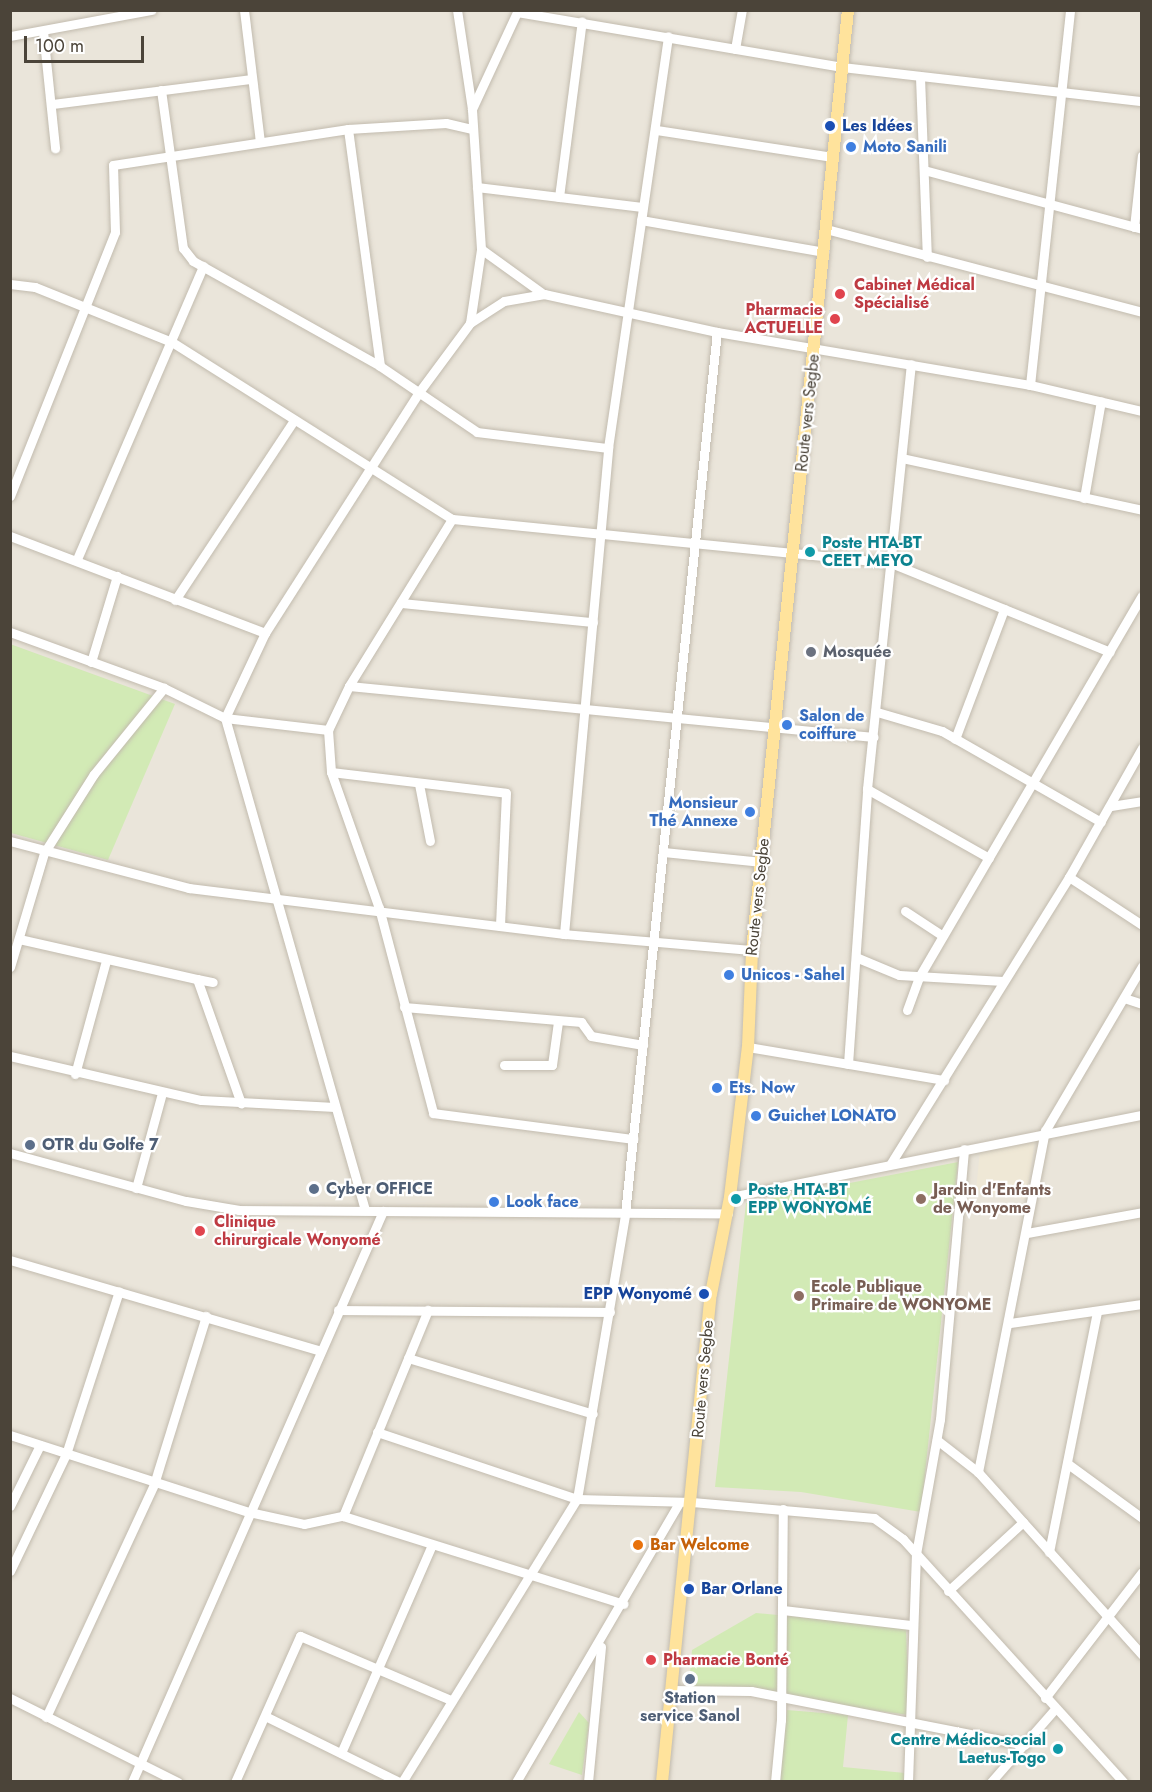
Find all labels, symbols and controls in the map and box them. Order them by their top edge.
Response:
scale bar [27,24,147,62]
text: 100 m [35,33,84,59]
place label: Les Idées [842,116,912,136]
marker: Les Idées [823,119,837,133]
place label: Moto Sanili [863,137,947,157]
marker: Moto Sanili [844,140,858,154]
place label: Cabinet Médical Spécialisé [854,275,975,313]
marker: Cabinet Médical Spécialisé [831,285,849,303]
place label: Pharmacie ACTUELLE [745,300,823,338]
marker: Pharmacie ACTUELLE [828,312,842,326]
street label: Route vers Segbe [792,353,824,473]
place label: Poste HTA-BT CEET MEYO [822,533,922,571]
marker: Poste HTA-BT CEET MEYO [803,545,817,559]
place label: Mosquée [823,642,891,662]
marker: Mosquée [804,645,818,659]
place label: Salon de coiffure [799,706,864,744]
marker: Salon de coiffure [780,718,794,732]
place label: Monsieur Thé Annexe [649,793,738,831]
marker: Monsieur Thé Annexe [743,805,757,819]
street label: Route vers Segbe [742,837,774,957]
place label: Unicos - Sahel [741,965,845,985]
marker: Unicos - Sahel [722,968,736,982]
place label: Ets. Now [729,1078,795,1098]
marker: Ets. Now [710,1081,724,1095]
place label: Guichet LONATO [768,1106,896,1126]
marker: Guichet LONATO [749,1109,763,1123]
place label: OTR du Golfe 7 [42,1135,159,1155]
marker: OTR du Golfe 7 [23,1138,37,1152]
place label: Cyber OFFICE [326,1179,433,1199]
place label: Poste HTA-BT EPP WONYOMÉ [748,1180,872,1218]
place label: Jardin d'Enfants de Wonyome [933,1180,1051,1218]
marker: Cyber OFFICE [307,1182,321,1196]
place label: Look face [506,1192,579,1212]
marker: Poste HTA-BT EPP WONYOMÉ [729,1192,743,1206]
marker: Jardin d'Enfants de Wonyome [914,1192,928,1206]
marker: Look face [487,1195,501,1209]
place label: Clinique chirurgicale Wonyomé [214,1212,381,1250]
marker: Clinique chirurgicale Wonyomé [191,1222,209,1240]
place label: Ecole Publique Primaire de WONYOME [811,1277,991,1315]
place label: EPP Wonyomé [583,1284,692,1304]
marker: EPP Wonyomé [697,1287,711,1301]
marker: Ecole Publique Primaire de WONYOME [792,1289,806,1303]
street label: Route vers Segbe [688,1319,718,1439]
place label: Bar Welcome [650,1535,750,1555]
marker: Bar Welcome [631,1538,645,1552]
place label: Bar Orlane [701,1579,783,1599]
marker: Bar Orlane [682,1582,696,1596]
place label: Pharmacie Bonté [663,1650,789,1670]
marker: Pharmacie Bonté [644,1653,658,1667]
marker: Station service Sanol [683,1672,697,1686]
place label: Station service Sanol [640,1688,740,1726]
place label: Centre Médico-social Laetus-Togo [890,1730,1046,1768]
marker: Centre Médico-social Laetus-Togo [1051,1742,1065,1756]

